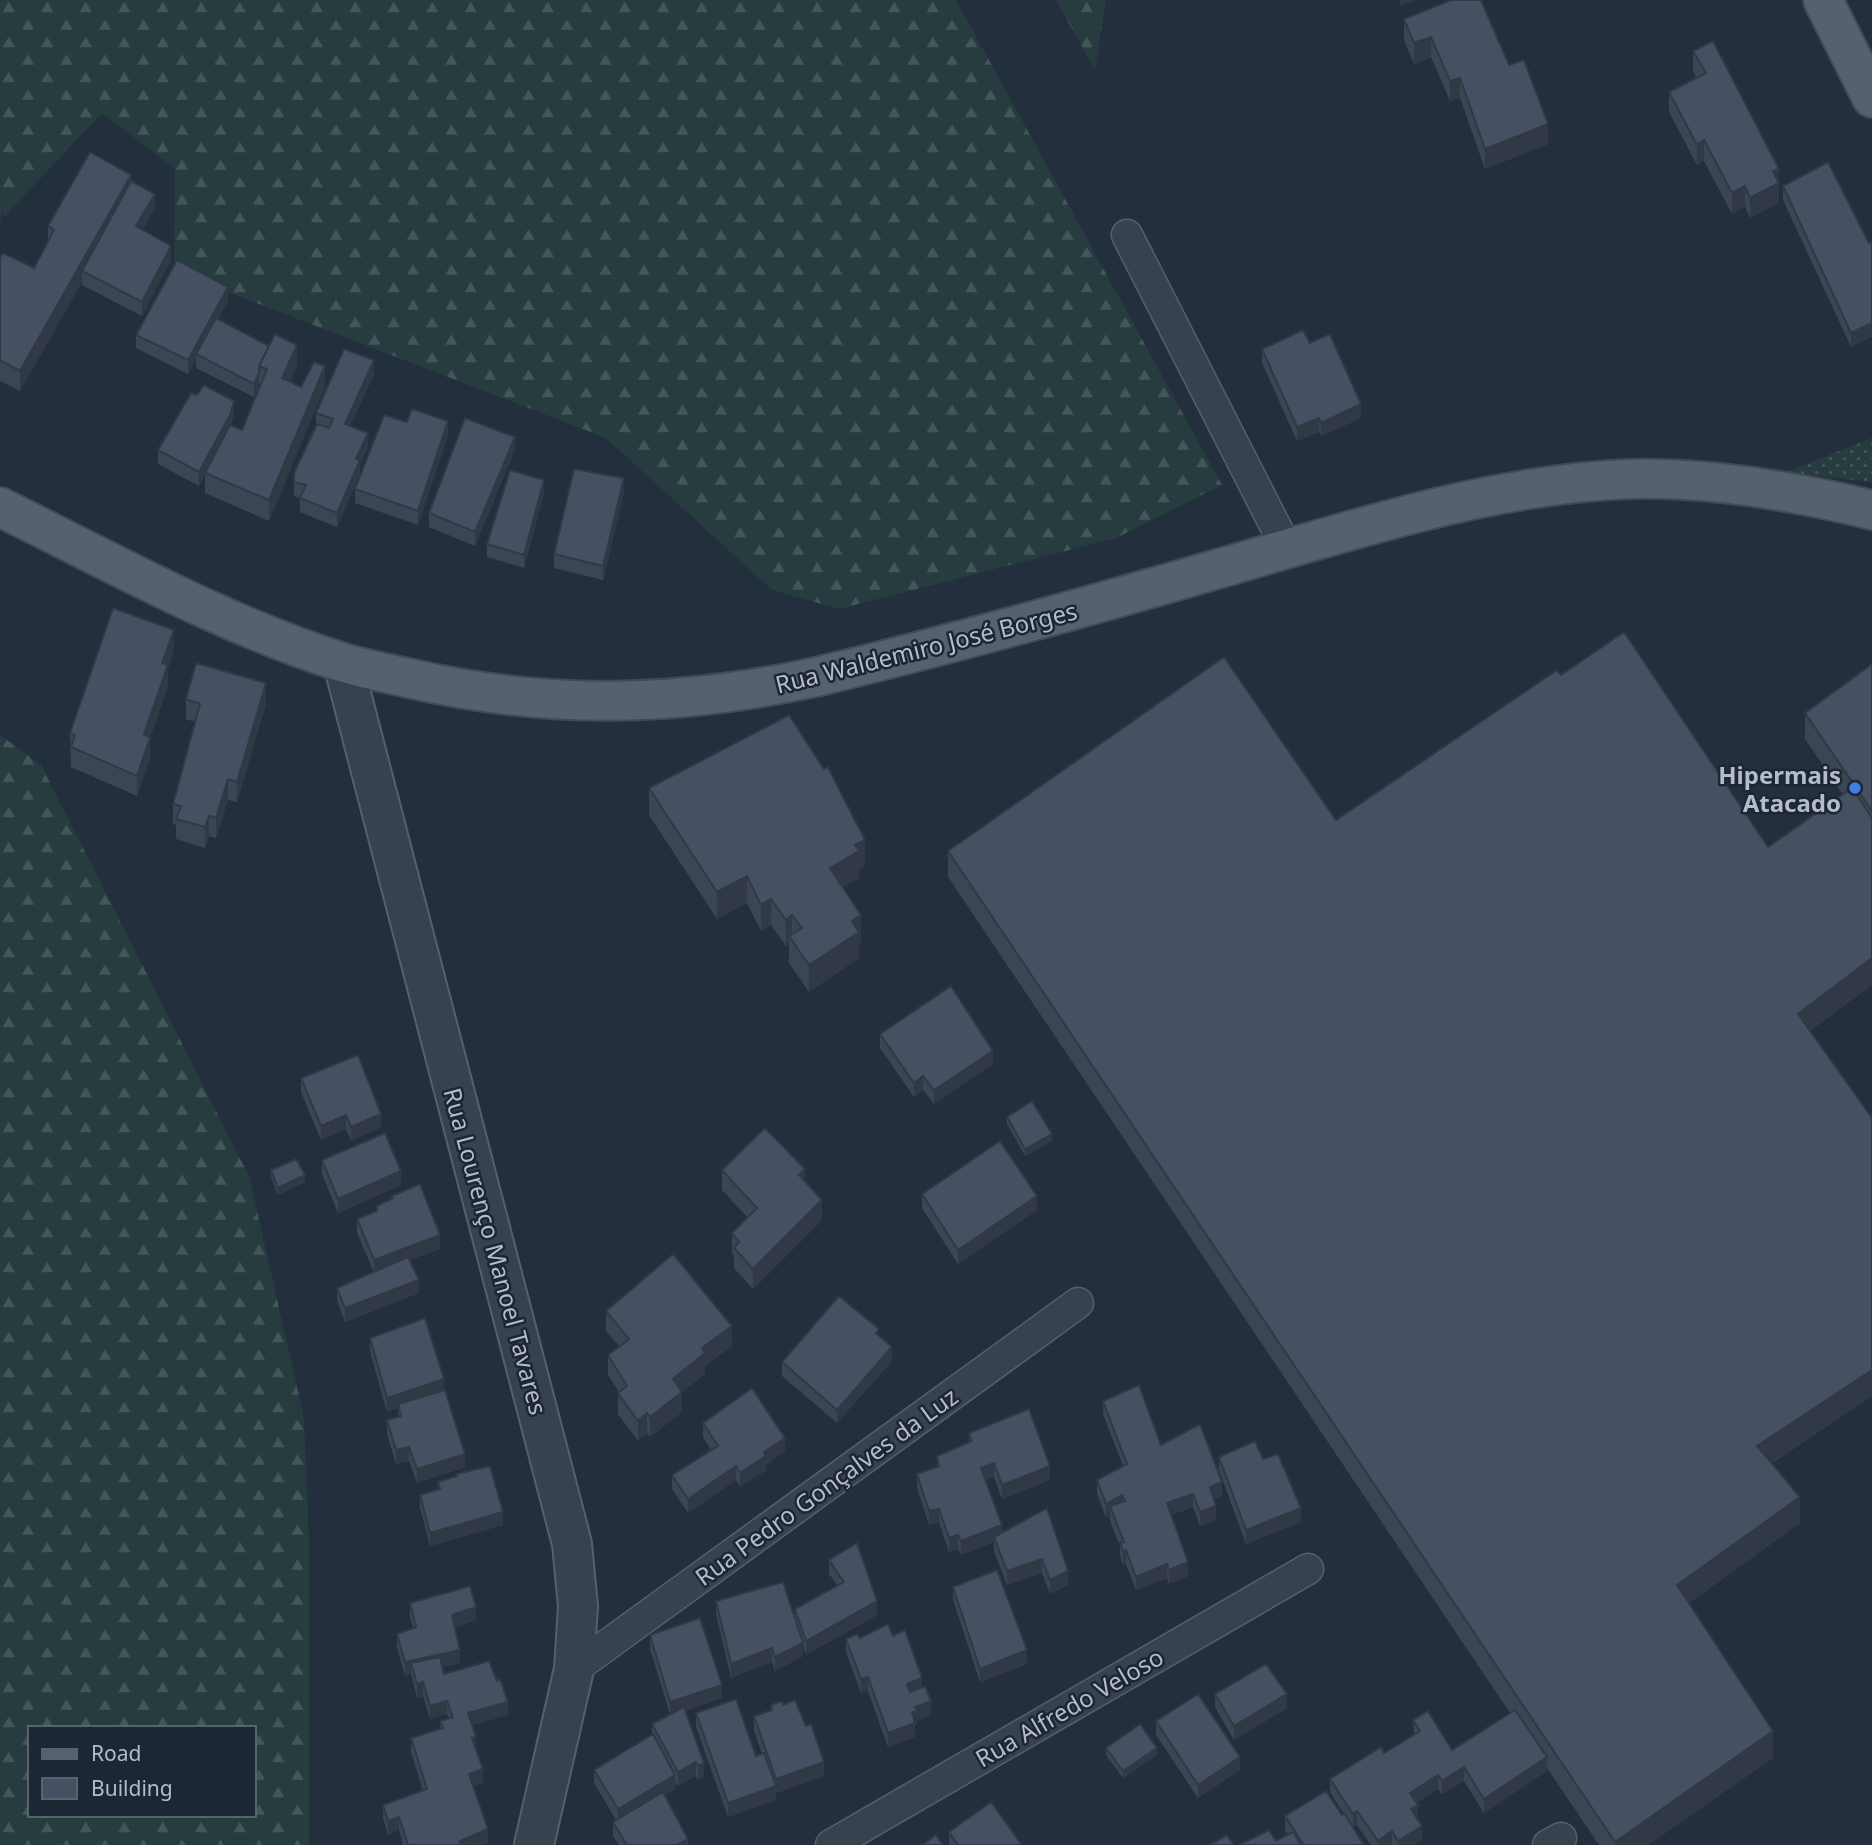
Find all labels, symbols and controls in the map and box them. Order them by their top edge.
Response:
street label: Rua Waldemiro José Borges [772,593,1080,701]
place label: Hipermais Atacado [1718,758,1841,819]
marker: Hipermais Atacado [1847,780,1863,796]
street label: Rua Lourenço Manoel Tavares [436,1084,556,1418]
street label: Rua Pedro Gonçalves da Luz [688,1379,964,1593]
street label: Rua Alfredo Veloso [969,1640,1169,1774]
legend [28,1726,256,1817]
text: Road [91,1739,141,1767]
text: Building [91,1774,173,1802]

